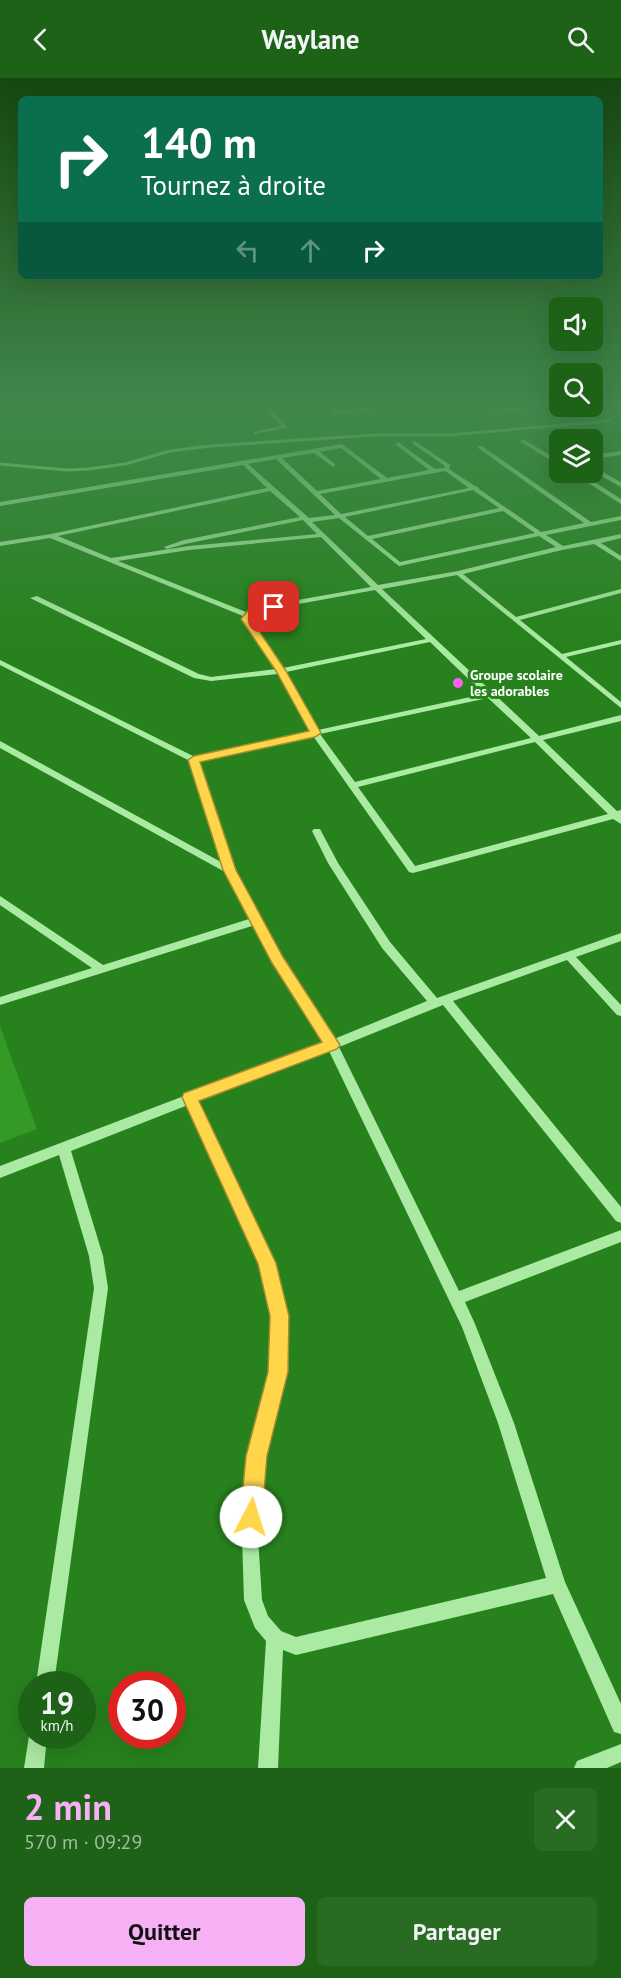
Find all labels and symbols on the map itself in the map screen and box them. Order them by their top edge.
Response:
pin [248,581,299,632]
place label: Groupe scolaire les adorables [470,666,563,700]
marker: Groupe scolaire les adorables [451,676,465,690]
position arrow [219,1485,283,1549]
speed limit sign: 30 [108,1671,186,1749]

